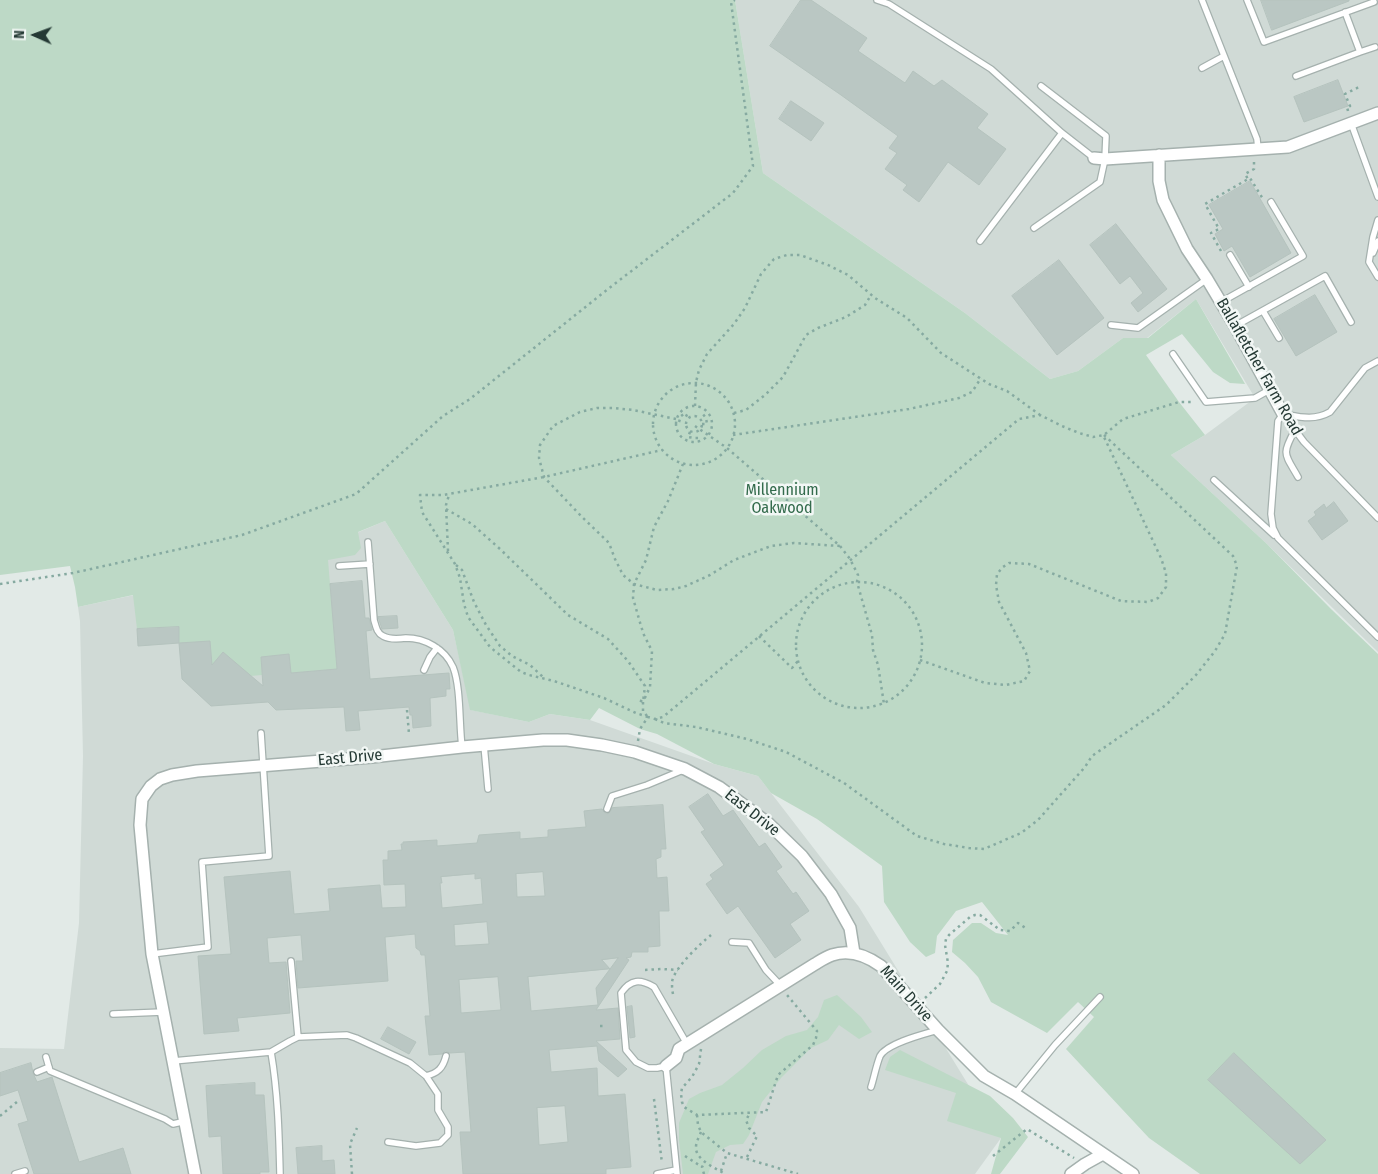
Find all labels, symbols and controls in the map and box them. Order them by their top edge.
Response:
north arrow [10,10,60,60]
text: N [11,30,28,39]
street label: Ballafletcher Farm Road [1212,295,1306,439]
park label: Millennium Oakwood [745,481,819,519]
street label: East Drive [317,746,383,770]
street label: East Drive [721,786,783,840]
street label: Main Drive [876,962,936,1026]

